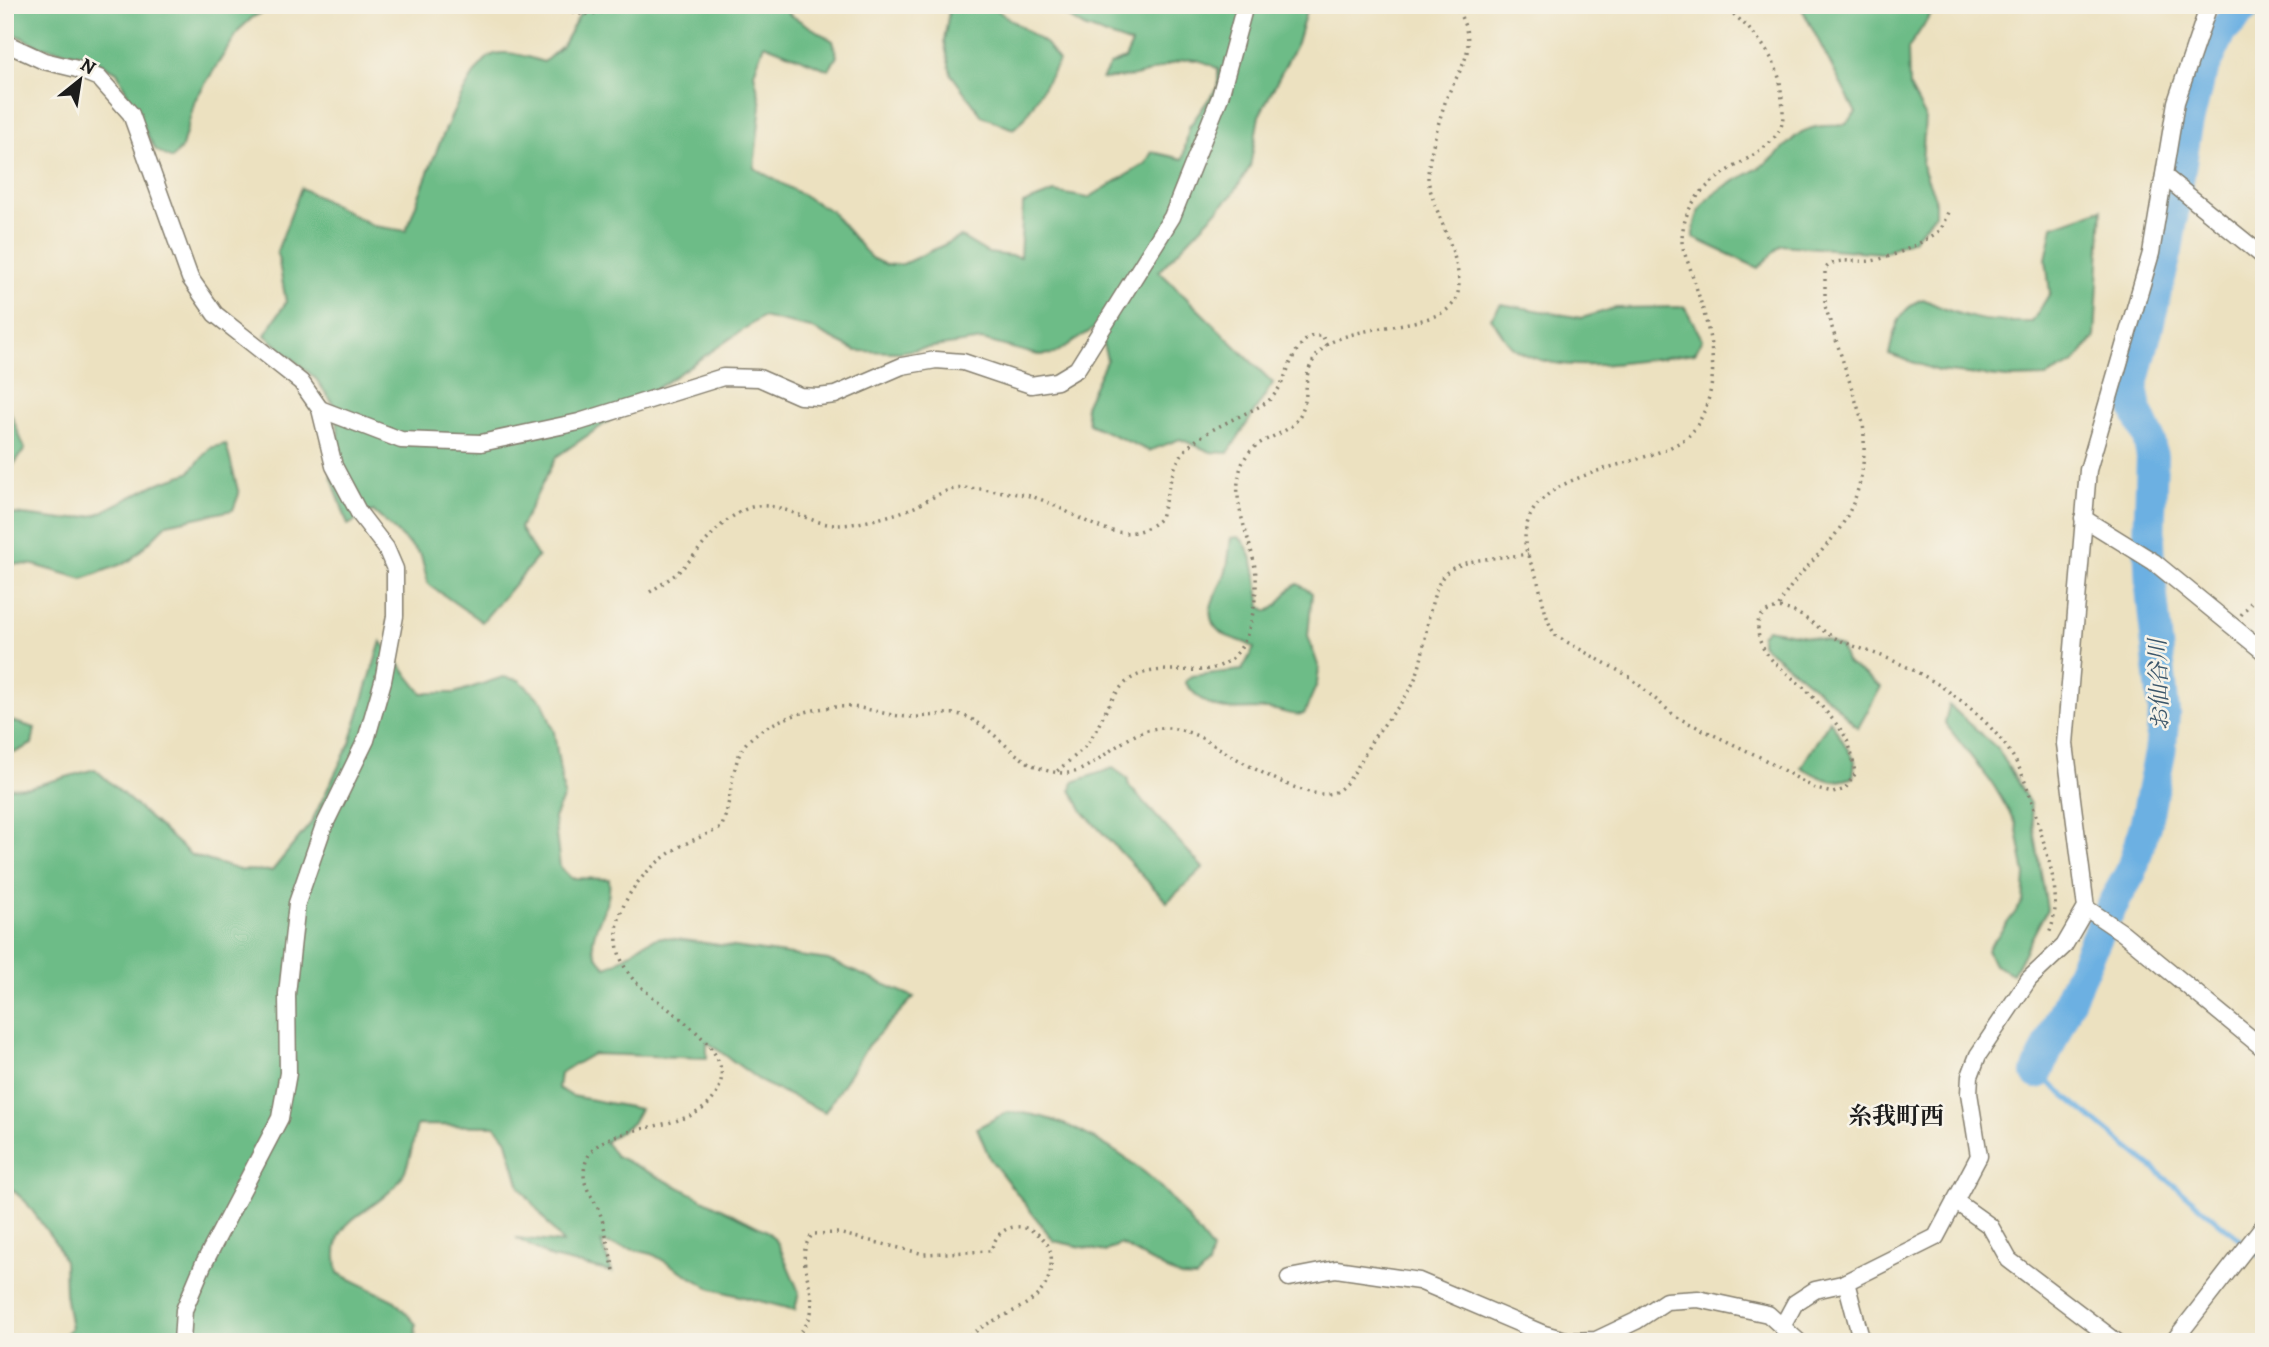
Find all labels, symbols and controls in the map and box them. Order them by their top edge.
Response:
north arrow [46,46,116,116]
text: N [76,51,101,81]
water label: お仙谷川 [2142,635,2176,732]
district label: 糸我町西 [1848,1100,1944,1132]

